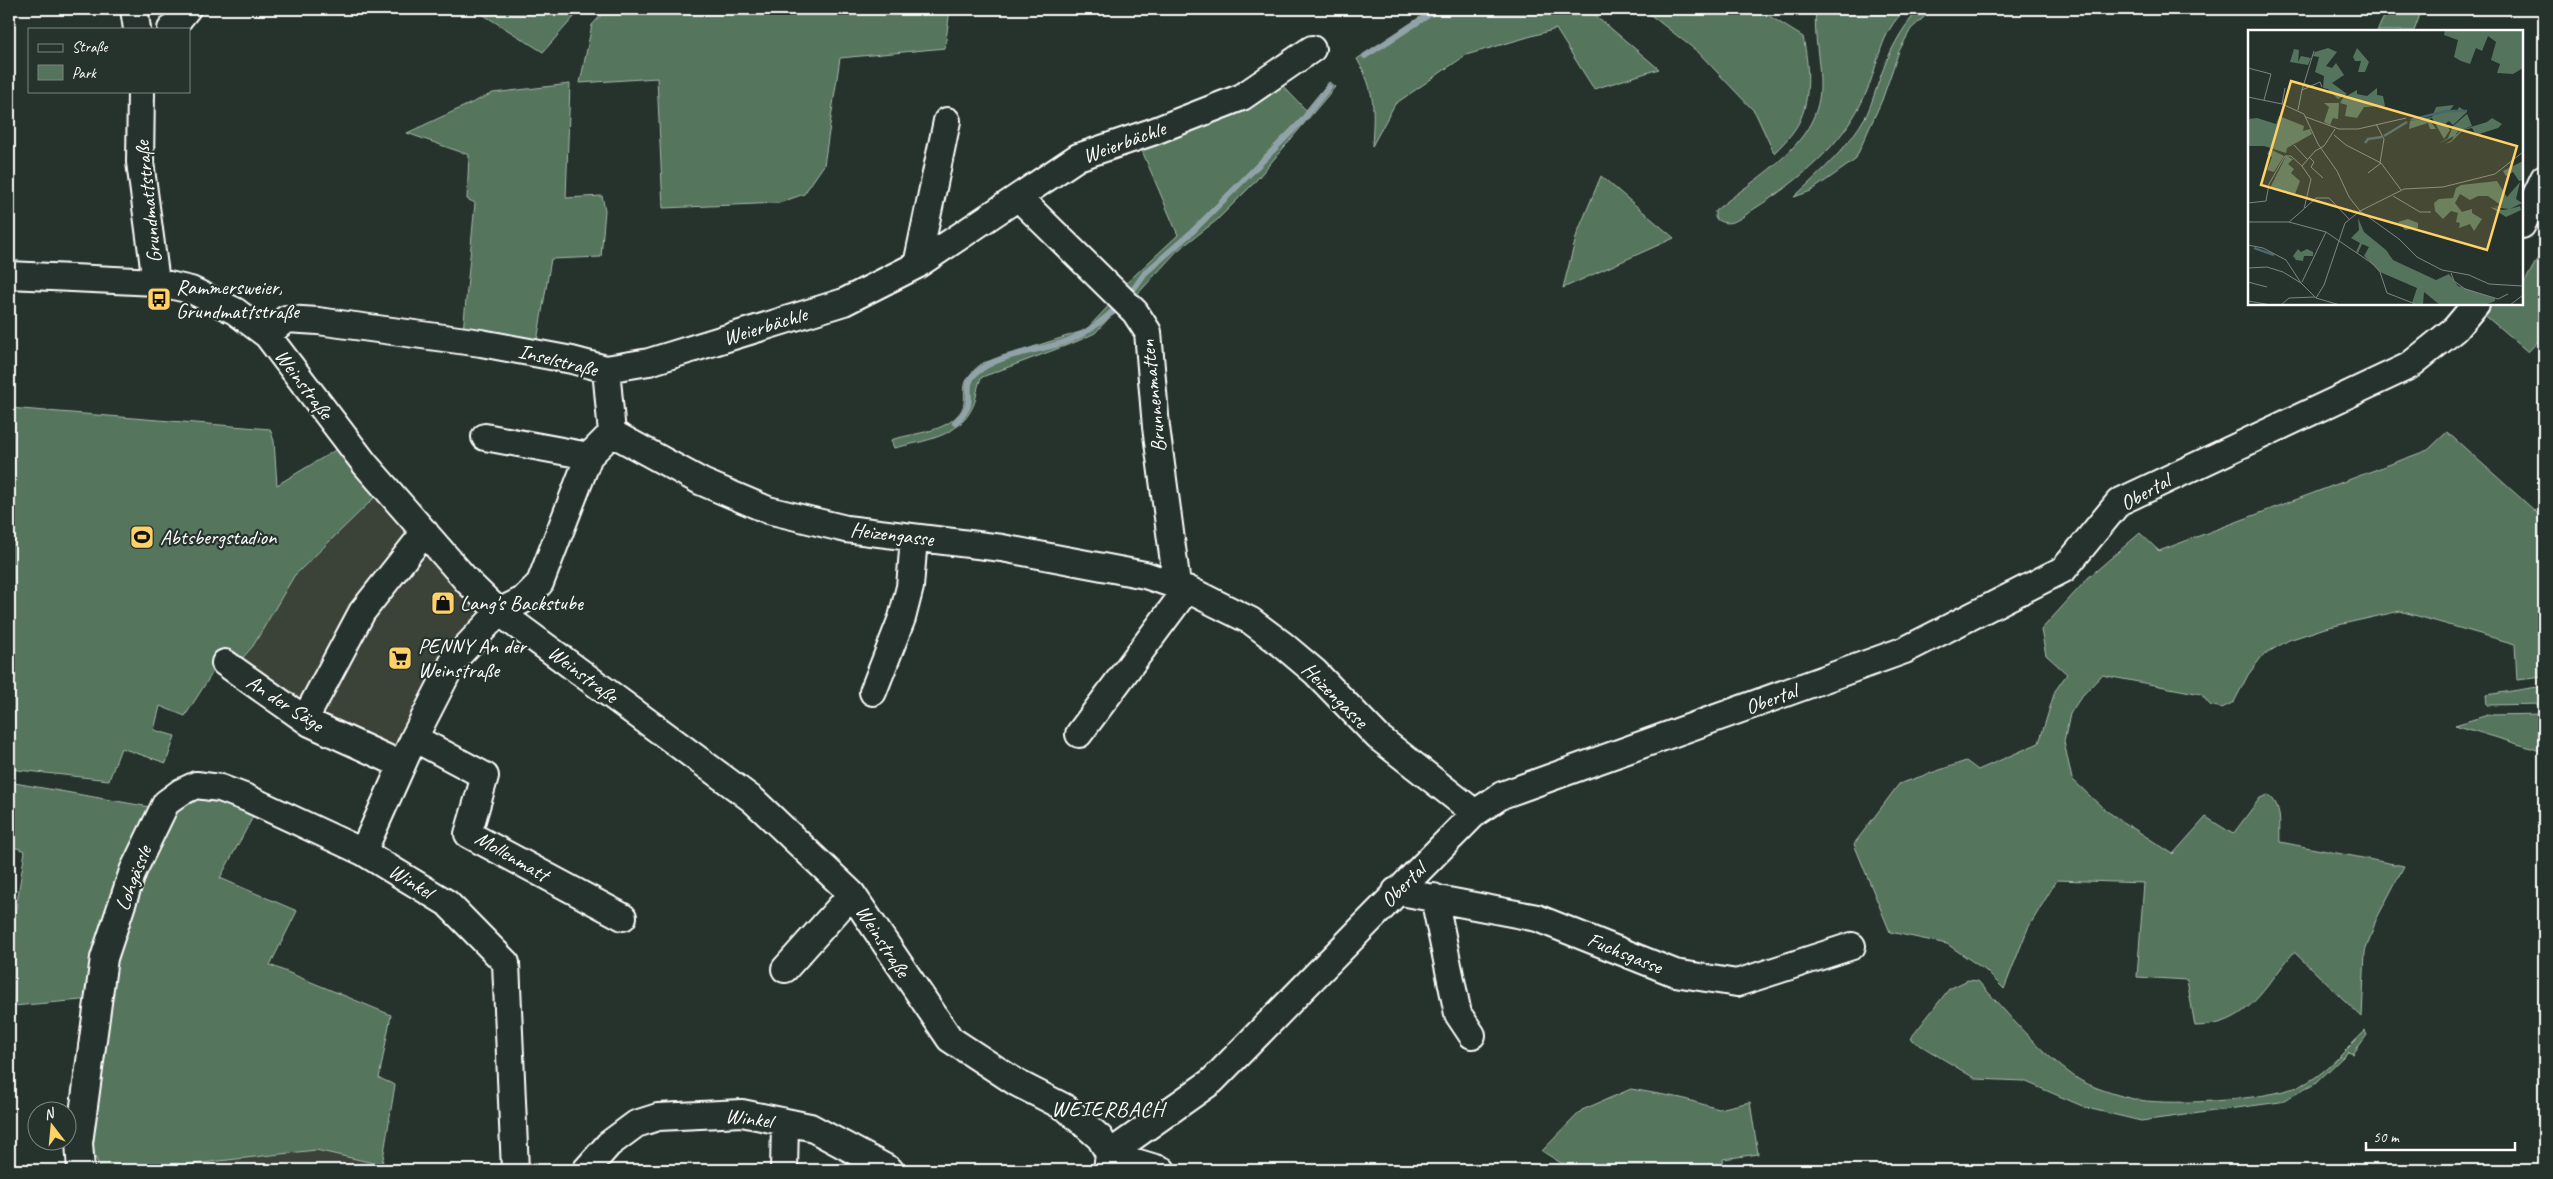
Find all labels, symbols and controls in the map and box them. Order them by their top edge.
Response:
legend [28,28,190,92]
inset map [2248,30,2523,305]
text: Straße [72,38,108,57]
text: Park [72,64,97,83]
street label: Weierbächle [1079,114,1171,169]
street label: Grundmattstraße [128,137,167,264]
place label: Rammersweier, Grundmattstraße [176,274,301,324]
bus stop icon: Rammersweier, Grundmattstraße [146,286,172,312]
street label: Weierbächle [720,300,812,351]
street label: Inselstraße [516,338,602,383]
street label: Brunnenmatten [1134,338,1172,454]
street label: Weinstraße [269,344,340,426]
street label: Obertal [2116,466,2177,516]
street label: Heizengasse [849,516,936,552]
sports icon: Abtsbergstadion [129,524,155,550]
place label: Abtsbergstadion [160,524,277,550]
shop icon: Lang's Backstube [430,590,456,616]
place label: Lang's Backstube [460,590,584,616]
place label: PENNY An der Weinstraße [418,633,527,683]
street label: Weinstraße [543,639,625,710]
supermarket icon: PENNY An der Weinstraße [387,645,413,671]
street label: Heizengasse [1296,656,1374,734]
street label: An der Säge [242,669,330,739]
street label: Obertal [1742,677,1804,720]
street label: Mollenmatt [471,825,556,889]
street label: Lohgässle [109,840,158,914]
street label: Obertal [1375,855,1433,913]
street label: Winkel [384,858,441,906]
street label: Weinstraße [850,900,917,984]
street label: Fuchsgasse [1584,926,1667,980]
district label: WEIERBACH [1051,1095,1167,1123]
north arrow [28,1102,78,1152]
street label: Winkel [724,1102,777,1134]
text: N [42,1104,57,1123]
scale bar [2366,1119,2514,1151]
text: 50 m [2373,1128,2400,1147]

